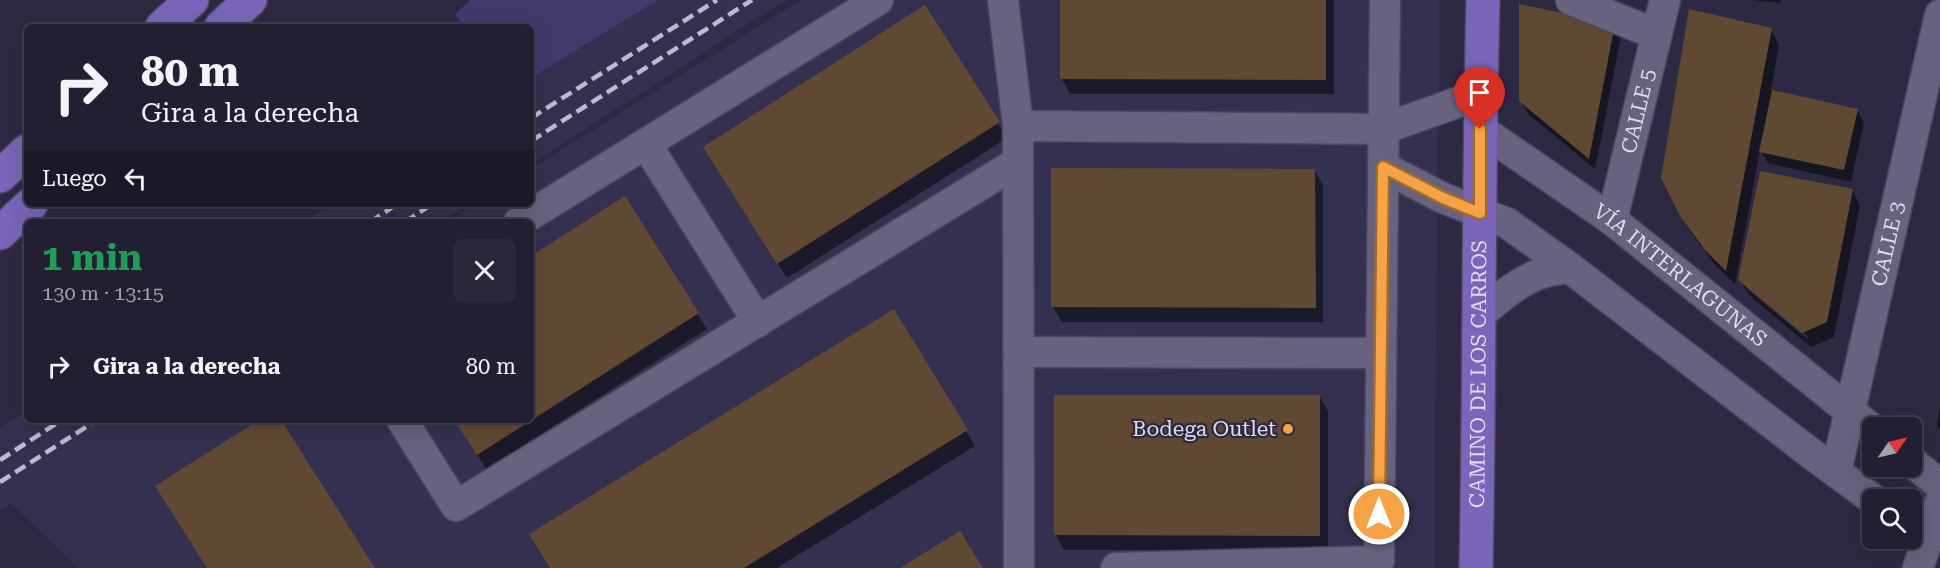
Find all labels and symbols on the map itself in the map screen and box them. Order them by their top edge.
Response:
street label: CALLE 5 [1616,66,1660,156]
pin [1454,67,1505,129]
street label: VÍA INTERLAGUNAS [1589,199,1772,352]
street label: CALLE 3 [1867,199,1909,289]
street label: CAMINO DE LOS CARROS [1465,240,1491,508]
place label: Bodega Outlet [1132,417,1276,441]
north arrow [1862,417,1922,477]
marker: Bodega Outlet [1281,422,1295,436]
position arrow [1347,482,1411,546]

